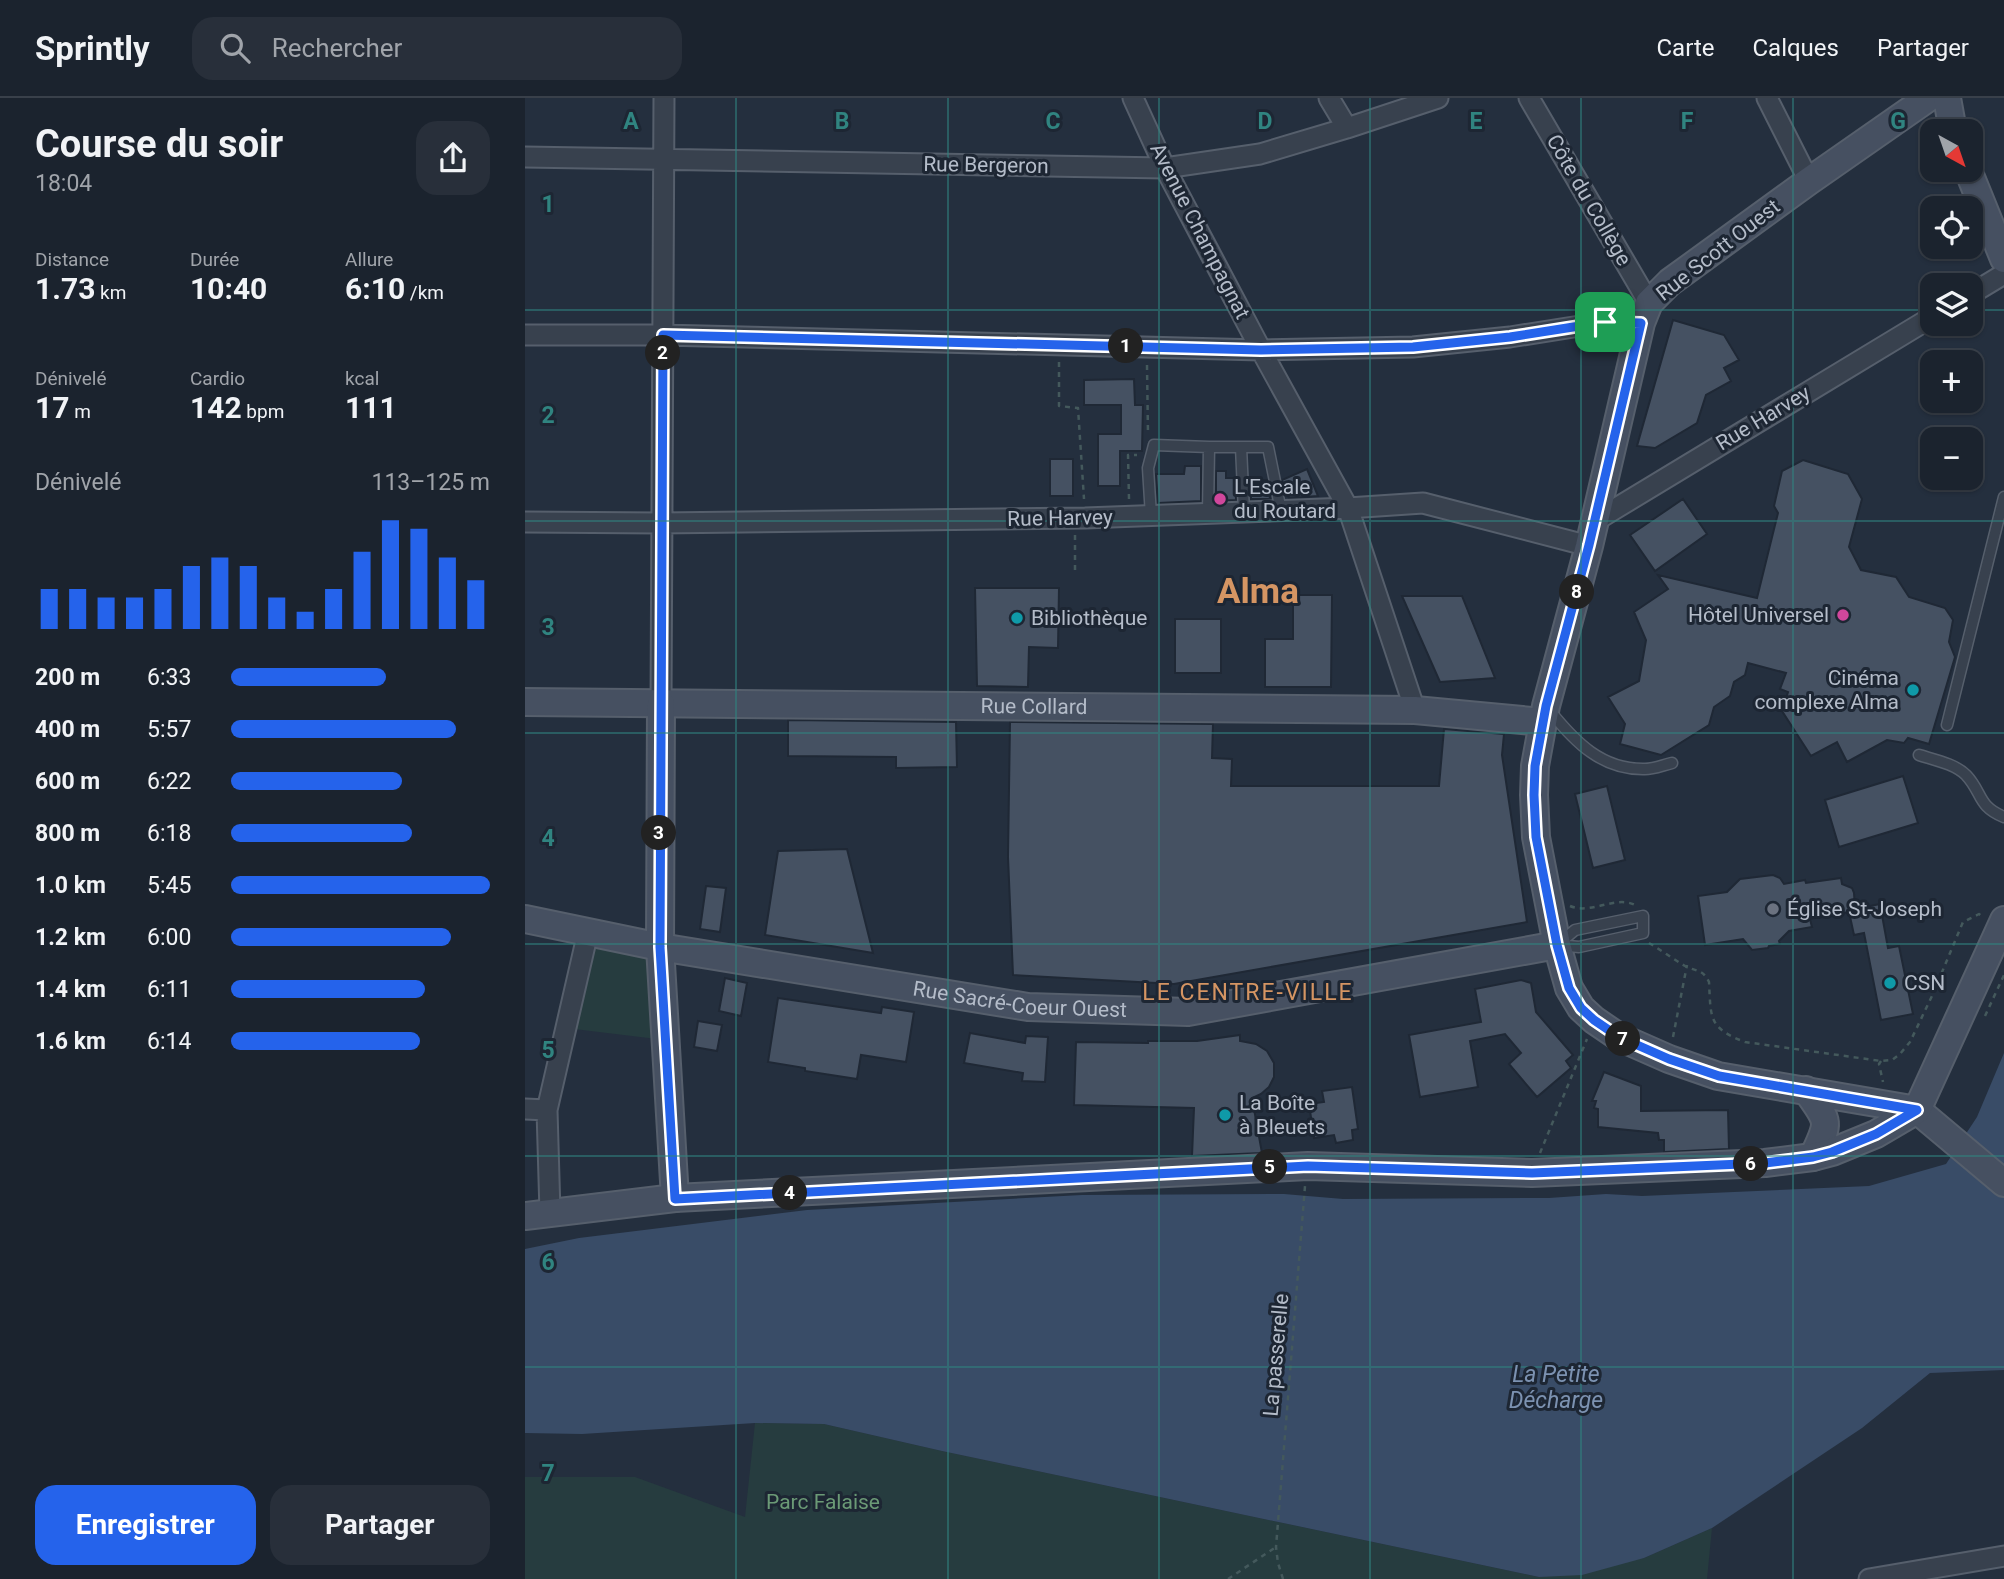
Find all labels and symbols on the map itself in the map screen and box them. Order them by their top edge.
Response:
text: A [623,108,639,135]
text: B [835,108,849,135]
text: C [1045,108,1061,135]
text: D [1258,108,1272,135]
text: E [1470,108,1483,135]
text: F [1681,108,1694,135]
text: G [1890,108,1906,135]
north arrow [1920,119,1983,182]
street label: Côte du Collège [1542,130,1636,270]
street label: Avenue Champagnat [1145,139,1255,323]
street label: Rue Bergeron [923,152,1049,178]
text: 1 [541,191,555,218]
street label: Rue Scott Ouest [1651,194,1785,306]
pin [1575,292,1635,352]
pin: 1 [1109,328,1143,364]
pin: 2 [645,336,681,370]
street label: Rue Harvey [1712,381,1814,455]
text: 2 [541,402,555,429]
place label: L'Escale du Routard [1234,475,1336,523]
marker: L'Escale du Routard [1212,491,1228,507]
street label: Rue Harvey [1007,505,1113,531]
district label: Alma [1217,571,1299,612]
pin: 8 [1559,574,1595,610]
place label: Hôtel Universel [1688,603,1829,627]
place label: Bibliothèque [1031,606,1147,630]
marker: Hôtel Universel [1835,607,1851,623]
marker: Bibliothèque [1009,610,1025,626]
text: 3 [541,614,555,641]
place label: Cinéma complexe Alma [1754,666,1899,714]
marker: Cinéma complexe Alma [1905,682,1921,698]
street label: Rue Collard [980,694,1088,719]
pin: 3 [641,816,677,850]
text: 4 [541,825,555,852]
place label: Église St-Joseph [1787,897,1942,921]
marker: Église St-Joseph [1765,901,1781,917]
place label: CSN [1904,971,1945,995]
marker: CSN [1882,975,1898,991]
street label: Rue Sacré-Coeur Ouest [911,976,1127,1022]
district label: LE CENTRE-VILLE [1142,979,1354,1006]
pin: 7 [1605,1021,1641,1056]
text: 5 [541,1037,555,1064]
place label: La Boîte à Bleuets [1239,1091,1325,1139]
marker: La Boîte à Bleuets [1217,1107,1233,1123]
pin: 6 [1733,1146,1769,1182]
pin: 5 [1253,1150,1287,1184]
pin: 4 [772,1176,807,1210]
text: 6 [541,1249,555,1276]
street label: La passerelle [1259,1293,1293,1417]
water label: La Petite Décharge [1509,1361,1603,1414]
text: 7 [541,1460,555,1487]
park label: Parc Falaise [766,1490,880,1514]

